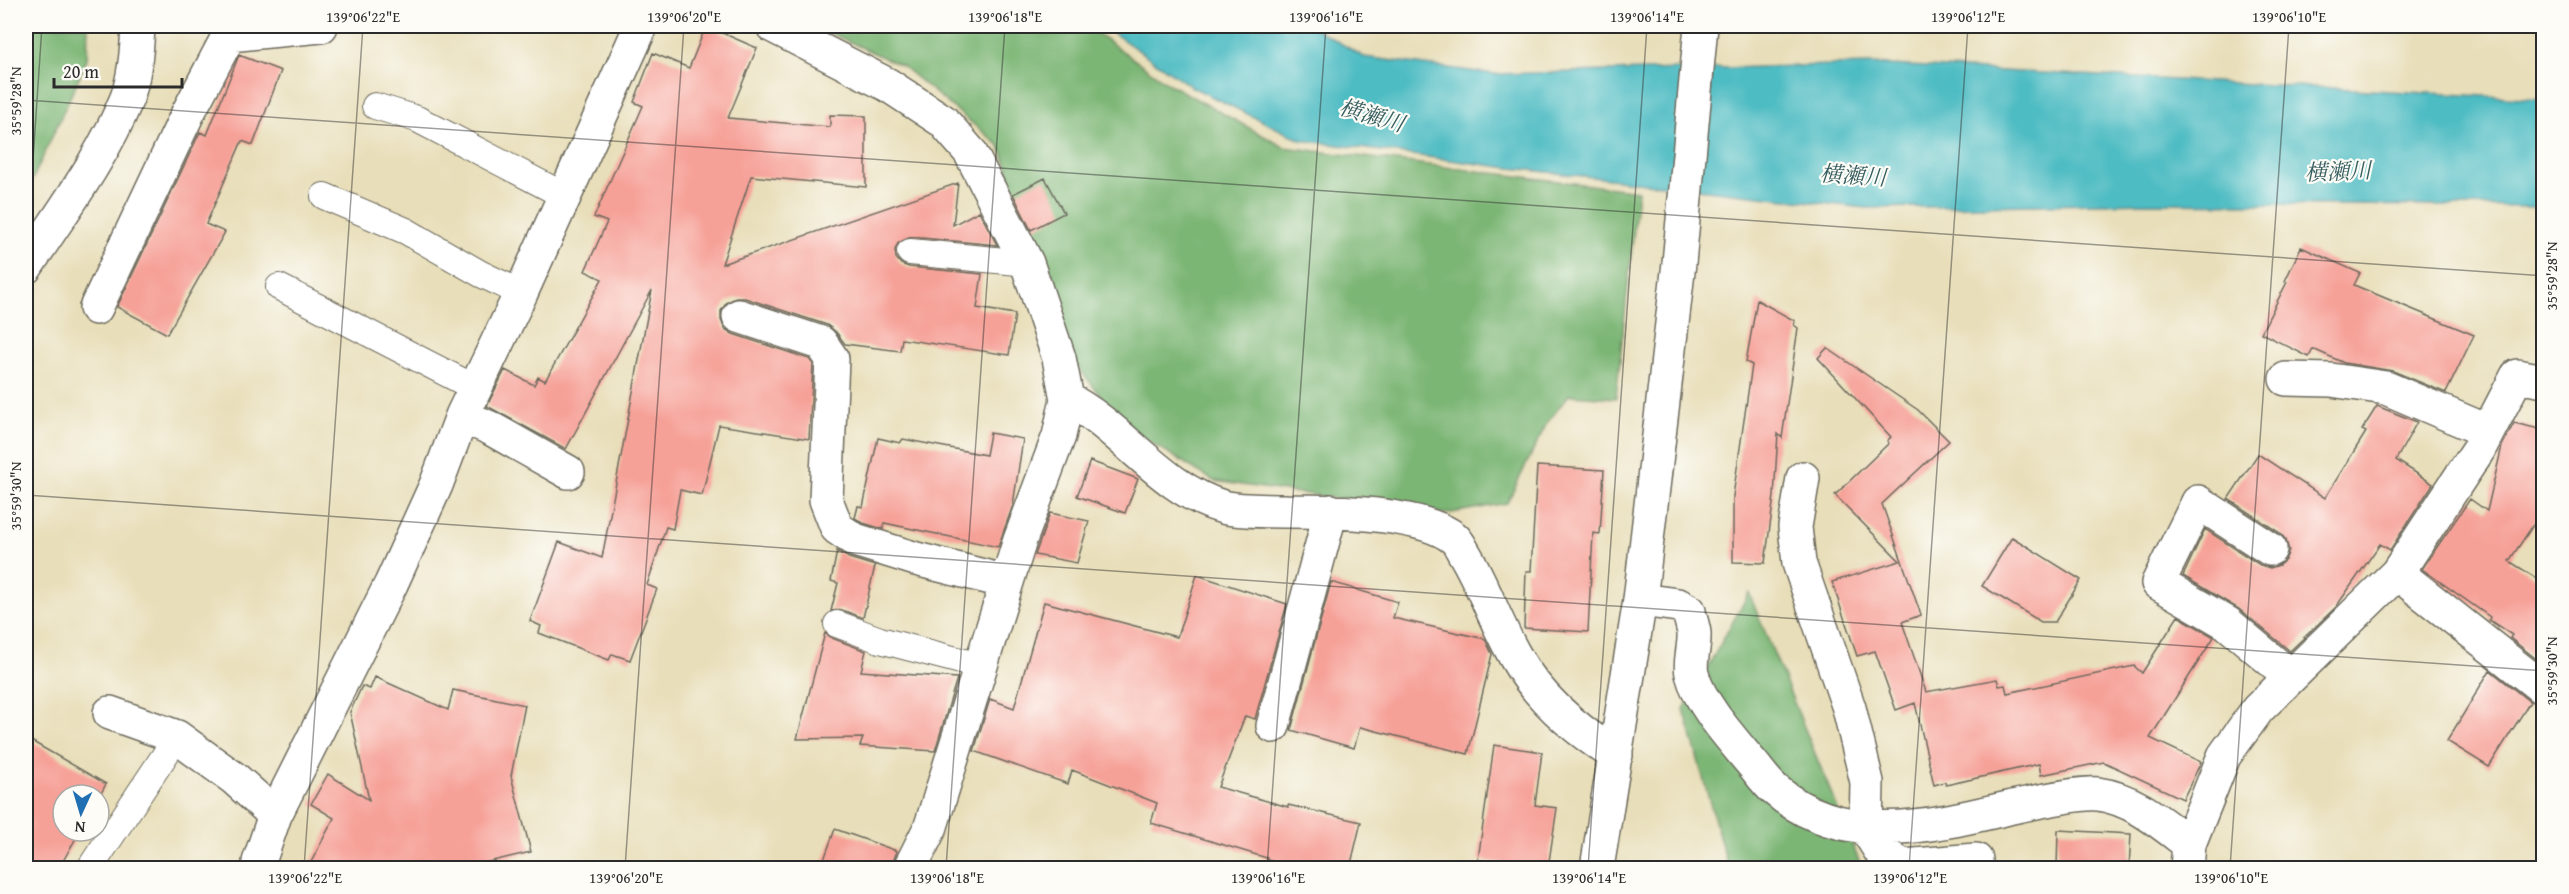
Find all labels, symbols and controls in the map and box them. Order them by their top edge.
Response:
text: 139°06'22"E [326,6,400,27]
text: 139°06'20"E [647,6,721,27]
text: 139°06'18"E [968,6,1042,27]
text: 139°06'16"E [1289,6,1363,27]
text: 139°06'14"E [1610,6,1684,27]
text: 139°06'12"E [1931,6,2005,27]
text: 139°06'10"E [2252,6,2326,27]
scale bar [54,51,182,89]
text: 20 m [63,58,99,85]
text: 35°59'28"N [5,66,26,135]
water label: 横瀬川 [1336,91,1410,140]
water label: 横瀬川 [2304,154,2374,188]
water label: 横瀬川 [1819,157,1889,193]
text: 35°59'28"N [2541,241,2562,310]
text: 35°59'30"N [5,461,26,530]
text: 35°59'30"N [2541,636,2562,705]
north arrow [51,783,111,843]
text: N [73,816,86,840]
text: 139°06'22"E [268,867,342,888]
text: 139°06'20"E [589,867,663,888]
text: 139°06'18"E [910,867,984,888]
text: 139°06'16"E [1231,867,1305,888]
text: 139°06'14"E [1552,867,1626,888]
text: 139°06'12"E [1873,867,1947,888]
text: 139°06'10"E [2194,867,2268,888]

